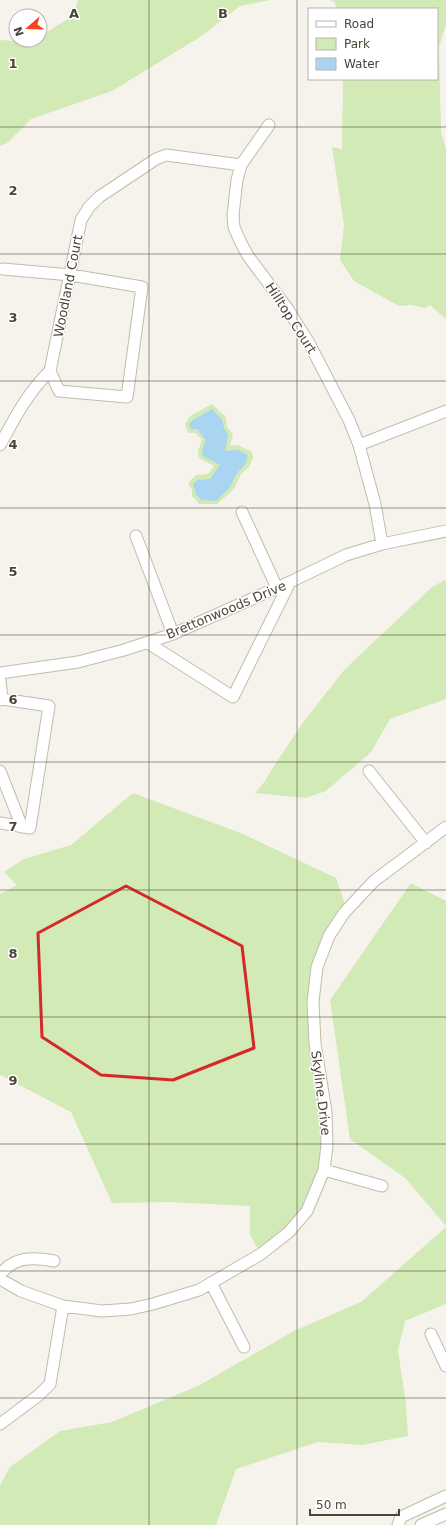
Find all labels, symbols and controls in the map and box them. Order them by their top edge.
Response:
text: A [69,6,79,21]
text: B [218,6,228,21]
north arrow [8,8,48,48]
legend [308,8,438,80]
text: Road [344,17,374,31]
text: N [11,25,27,38]
text: Park [344,37,370,51]
text: 1 [8,56,18,71]
text: Water [344,57,380,71]
text: 2 [8,183,18,198]
street label: Woodland Court [51,233,85,339]
street label: Hilltop Court [262,280,320,356]
text: 3 [8,310,18,325]
text: 4 [8,437,18,452]
text: 5 [8,564,18,579]
street label: Brettonwoods Drive [164,578,288,642]
text: 6 [8,692,18,707]
text: 7 [8,819,18,834]
text: 8 [8,946,18,961]
street label: Skyline Drive [308,1050,334,1136]
text: 9 [8,1073,18,1088]
scale bar [310,1491,399,1517]
text: 50 m [316,1498,347,1512]

